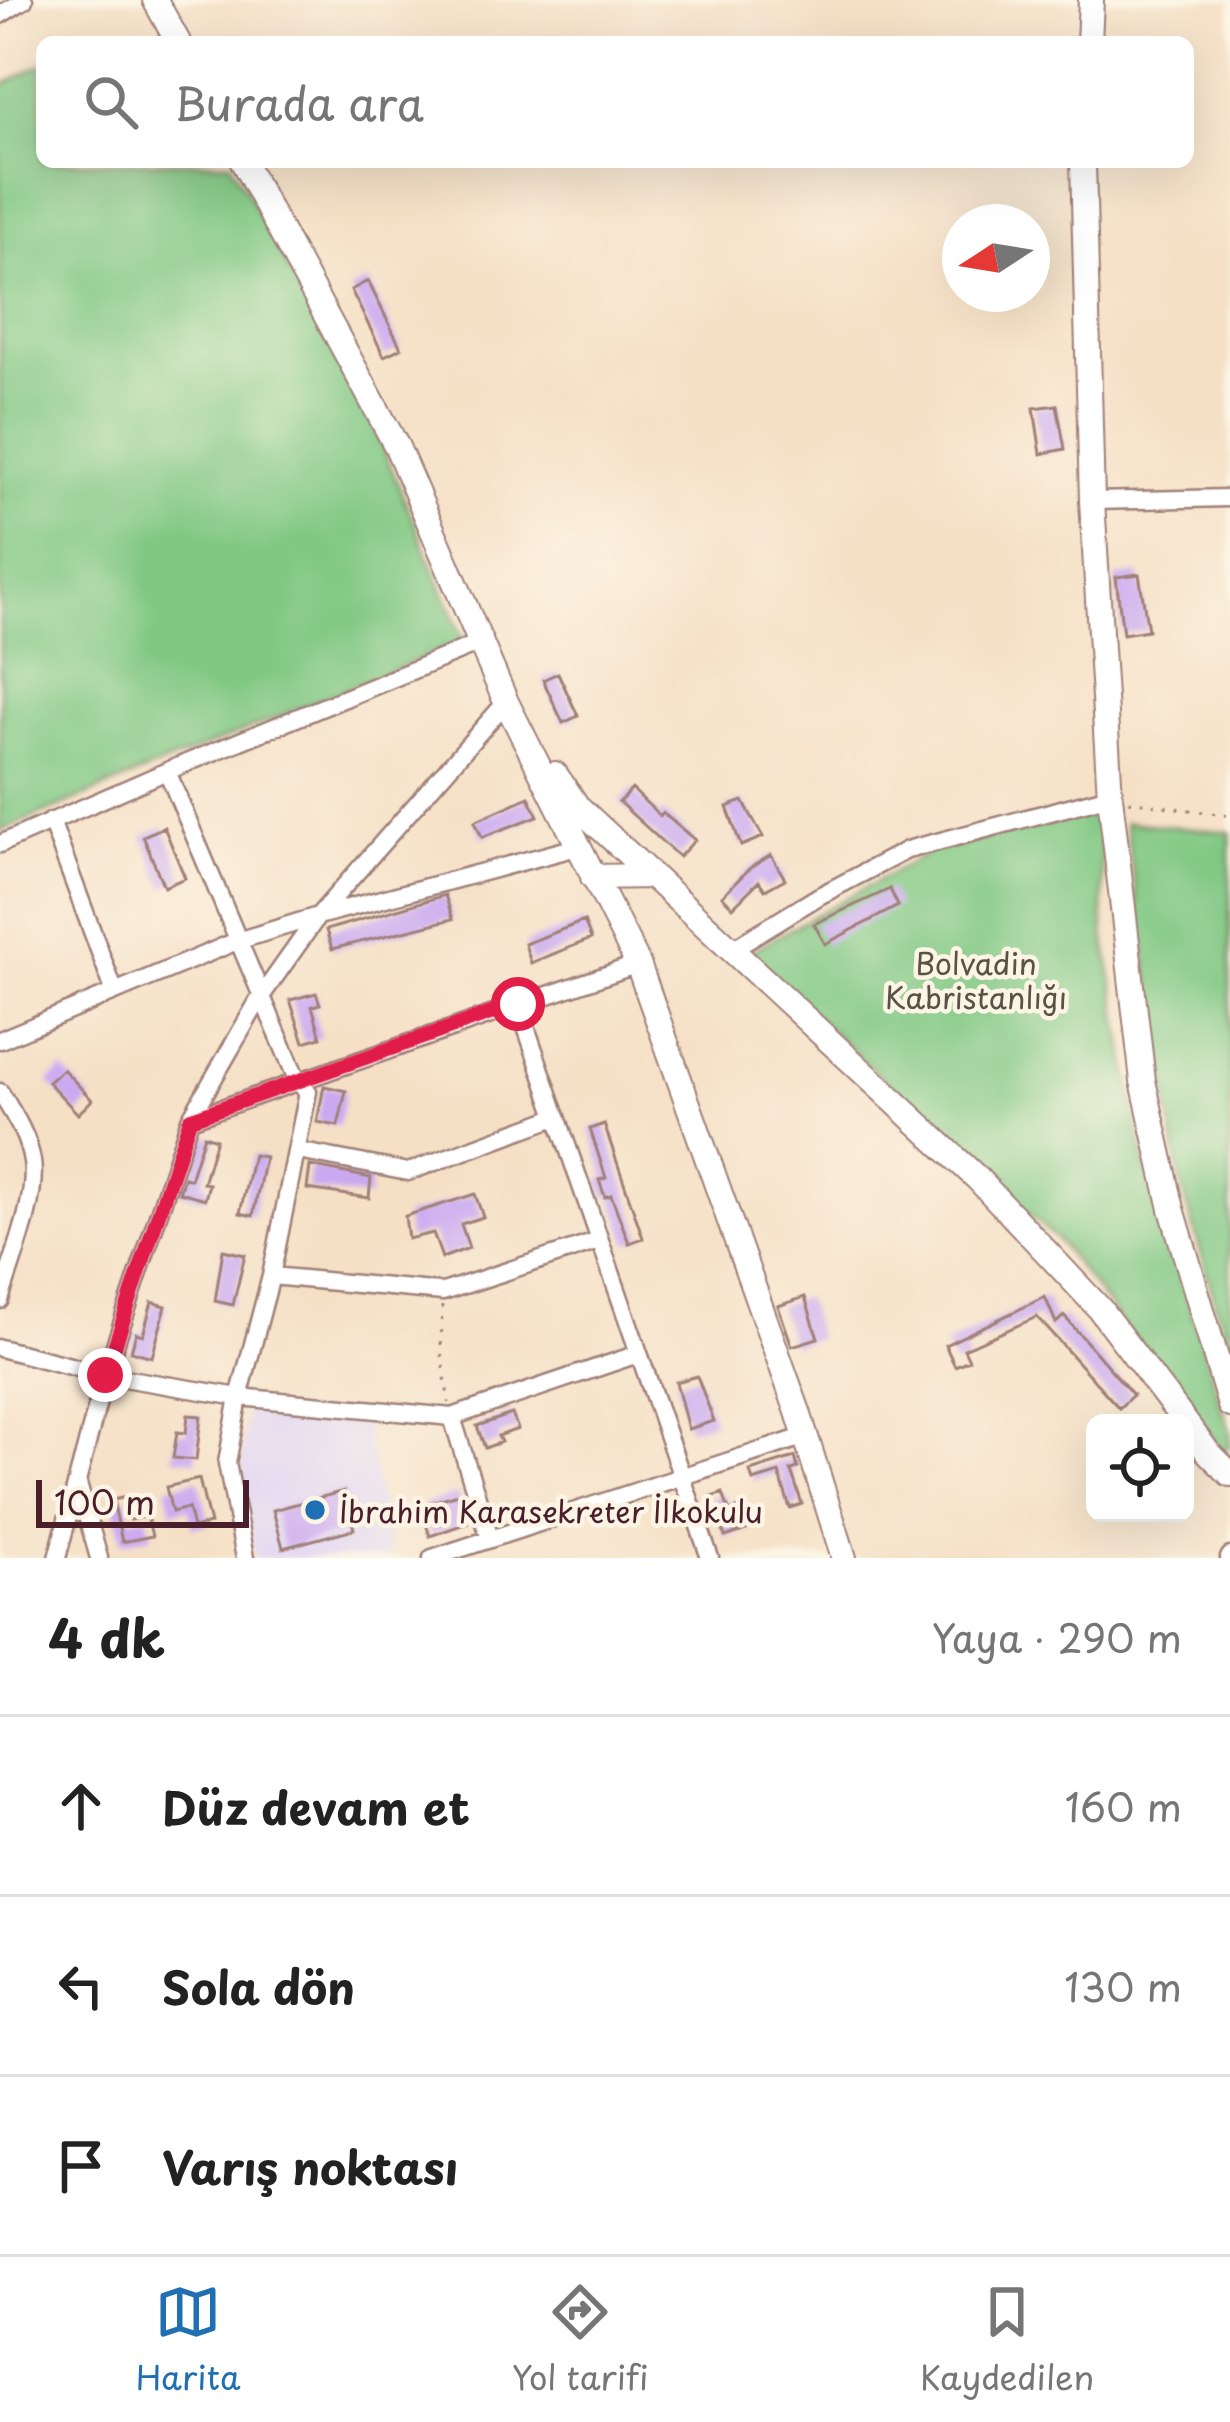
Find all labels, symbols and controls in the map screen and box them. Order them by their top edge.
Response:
search box [36,36,1194,168]
text: Burada ara [174,68,424,136]
icon: search [78,69,144,135]
north arrow [942,204,1050,312]
park label: Bolvadin Kabristanlığı [885,940,1067,1019]
route start [491,977,545,1031]
route end [78,1348,132,1402]
map controls [1086,1414,1194,1522]
button: locate [1086,1414,1194,1522]
scale bar [36,1474,249,1527]
text: 100 m [54,1476,155,1526]
place label: İbrahim Karasekreter İlkokulu [339,1488,763,1533]
marker: İbrahim Karasekreter İlkokulu [302,1497,328,1523]
text: 4 dk [48,1598,165,1675]
text: Yaya · 290 m [932,1607,1182,1666]
text: Düz devam et [162,1772,470,1840]
icon: ahead [48,1773,114,1839]
text: 160 m [1065,1776,1182,1835]
text: Sola dön [162,1952,355,2020]
icon: left [48,1953,114,2019]
text: 130 m [1064,1956,1182,2015]
text: Varış noktası [162,2132,458,2200]
icon: arrive [48,2133,114,2199]
tab: Harita [136,2279,240,2401]
tab: Yol tarifi [512,2279,649,2401]
tab: Kaydedilen [920,2279,1094,2401]

